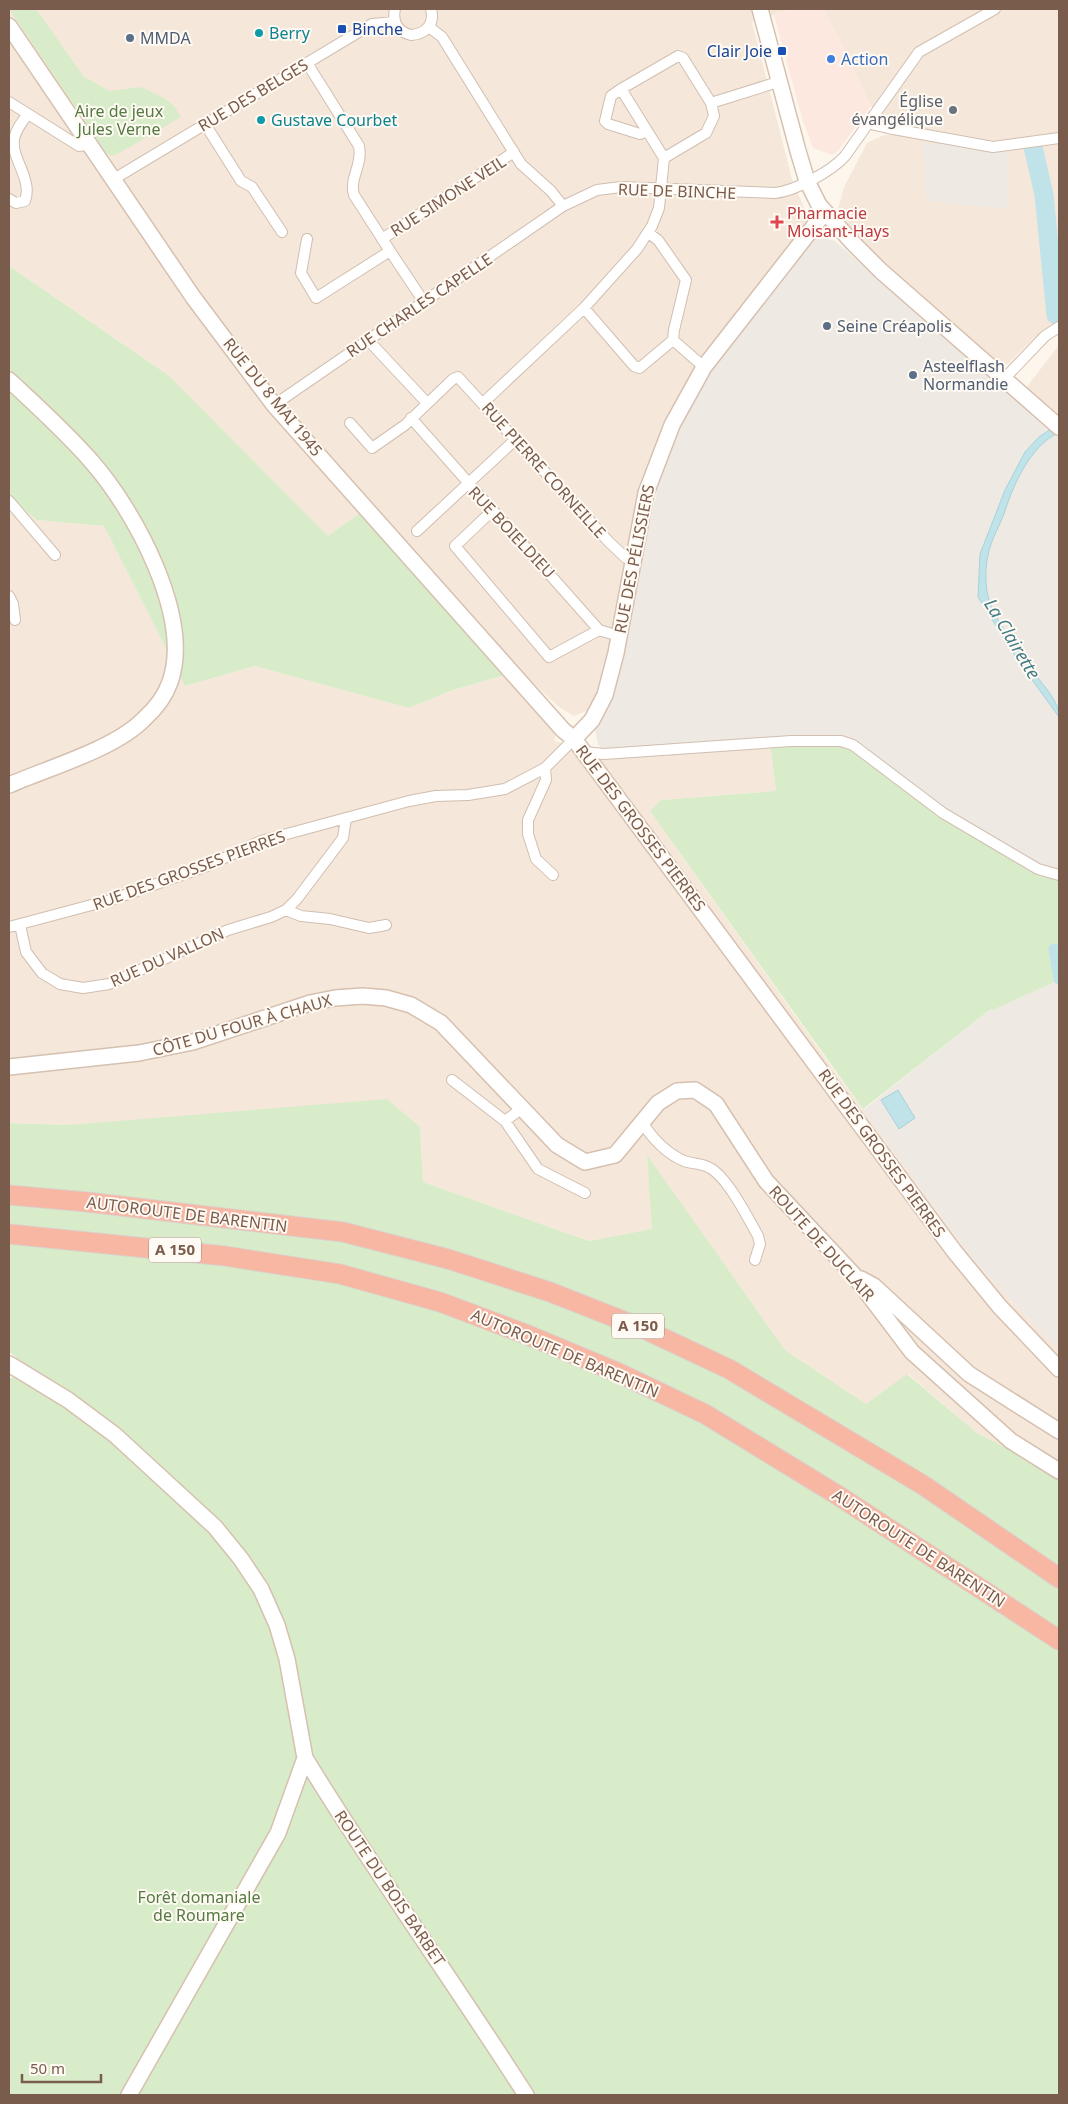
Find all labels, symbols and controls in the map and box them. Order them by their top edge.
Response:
place label: Binche [352,18,403,40]
place label: Berry [269,22,311,44]
marker: Binche [336,23,348,35]
place label: MMDA [140,27,191,49]
marker: Berry [253,27,265,39]
marker: MMDA [124,32,136,44]
place label: Clair Joie [707,40,772,62]
marker: Clair Joie [776,45,788,57]
place label: Action [841,48,888,70]
street label: RUE DES BELGES [194,53,312,137]
marker: Action [825,53,837,65]
place label: Église évangélique [851,90,943,130]
park label: Aire de jeux Jules Verne [75,100,164,140]
marker: Église évangélique [947,104,959,116]
place label: Gustave Courbet [271,109,397,131]
marker: Gustave Courbet [255,114,267,126]
street label: RUE SIMONE VEIL [386,150,510,242]
street label: RUE DE BINCHE [618,178,736,204]
place label: Pharmacie Moisant-Hays [787,202,889,242]
marker: Pharmacie Moisant-Hays [771,216,783,228]
street label: RUE CHARLES CAPELLE [342,248,496,362]
place label: Seine Créapolis [837,315,952,337]
marker: Seine Créapolis [821,320,833,332]
street label: RUE DU 8 MAI 1945 [218,333,328,461]
place label: Asteelflash Normandie [923,355,1008,395]
marker: Asteelflash Normandie [907,369,919,381]
street label: RUE PIERRE CORNEILLE [477,397,611,543]
street label: RUE BOIELDIEU [464,481,560,583]
street label: RUE DES PÉLISSIERS [609,482,659,635]
water label: La Clairette [979,594,1046,683]
street label: RUE DES GROSSES PIERRES [571,740,711,916]
street label: RUE DES GROSSES PIERRES [90,825,288,915]
street label: RUE DU VALLON [107,922,227,992]
street label: CÔTE DU FOUR À CHAUX [150,989,335,1061]
street label: RUE DES GROSSES PIERRES [813,1064,951,1242]
street label: ROUTE DE DUCLAIR [764,1181,880,1305]
street label: AUTOROUTE DE BARENTIN [85,1191,289,1237]
road number: A 150 [149,1238,201,1262]
street label: AUTOROUTE DE BARENTIN [468,1303,662,1403]
road number: A 150 [612,1314,664,1338]
street label: AUTOROUTE DE BARENTIN [828,1484,1010,1612]
street label: ROUTE DU BOIS BARBET [330,1806,451,1970]
park label: Forêt domaniale de Roumare [138,1886,260,1926]
scale bar [22,2052,101,2084]
text: 50 m [30,2058,65,2078]

